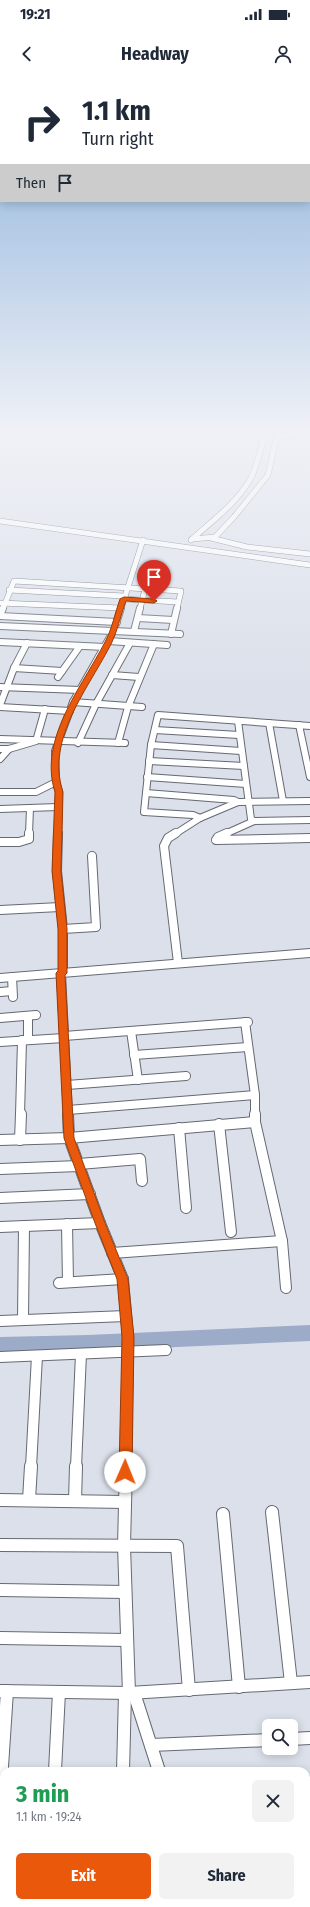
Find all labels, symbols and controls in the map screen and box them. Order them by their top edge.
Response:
text: 19:21 [20,5,51,23]
icon: back [16,43,38,65]
text: Headway [121,43,189,65]
icon: person [272,43,294,65]
text: 1.1 km [82,94,151,127]
icon: right [16,96,68,148]
text: Turn right [82,128,154,150]
icon: arrive [54,172,76,194]
text: Then [16,174,46,192]
pin [137,560,171,601]
icon: arrive [143,566,165,588]
position arrow [104,1451,146,1493]
map controls [262,1719,298,1755]
button: search [262,1719,298,1755]
text: 3 min [16,1780,69,1808]
button: close [252,1780,294,1822]
text: 1.1 km · 19:24 [16,1809,81,1824]
button: Exit [16,1853,151,1899]
button: Share [159,1853,294,1899]

